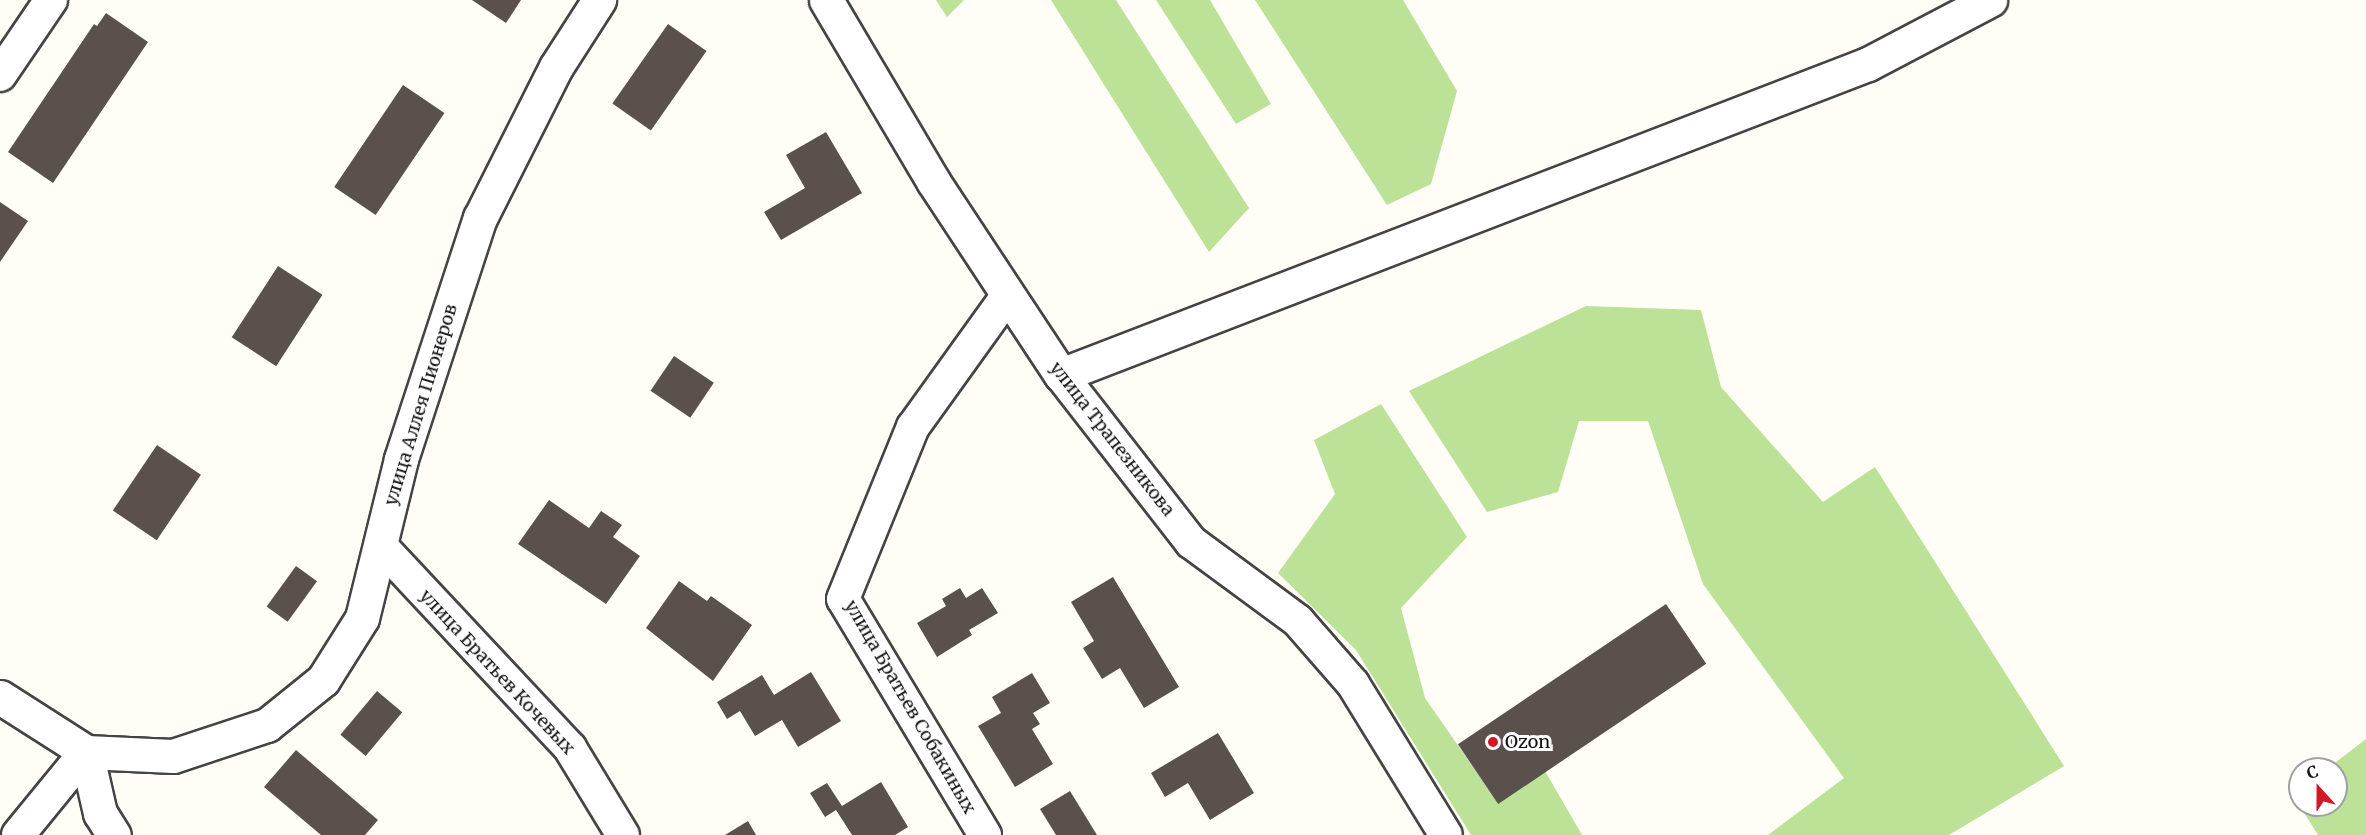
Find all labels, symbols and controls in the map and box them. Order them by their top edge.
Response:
street label: улица Аллея Пионеров [380,302,462,508]
street label: улица Трапезникова [1045,358,1179,520]
street label: улица Братьев Кочевых [415,585,579,759]
street label: улица Братьев Собакиных [840,596,980,818]
place label: Ozon [1505,731,1550,753]
marker: Ozon [1486,735,1500,749]
north arrow [2288,757,2348,817]
text: С [2304,761,2321,783]

